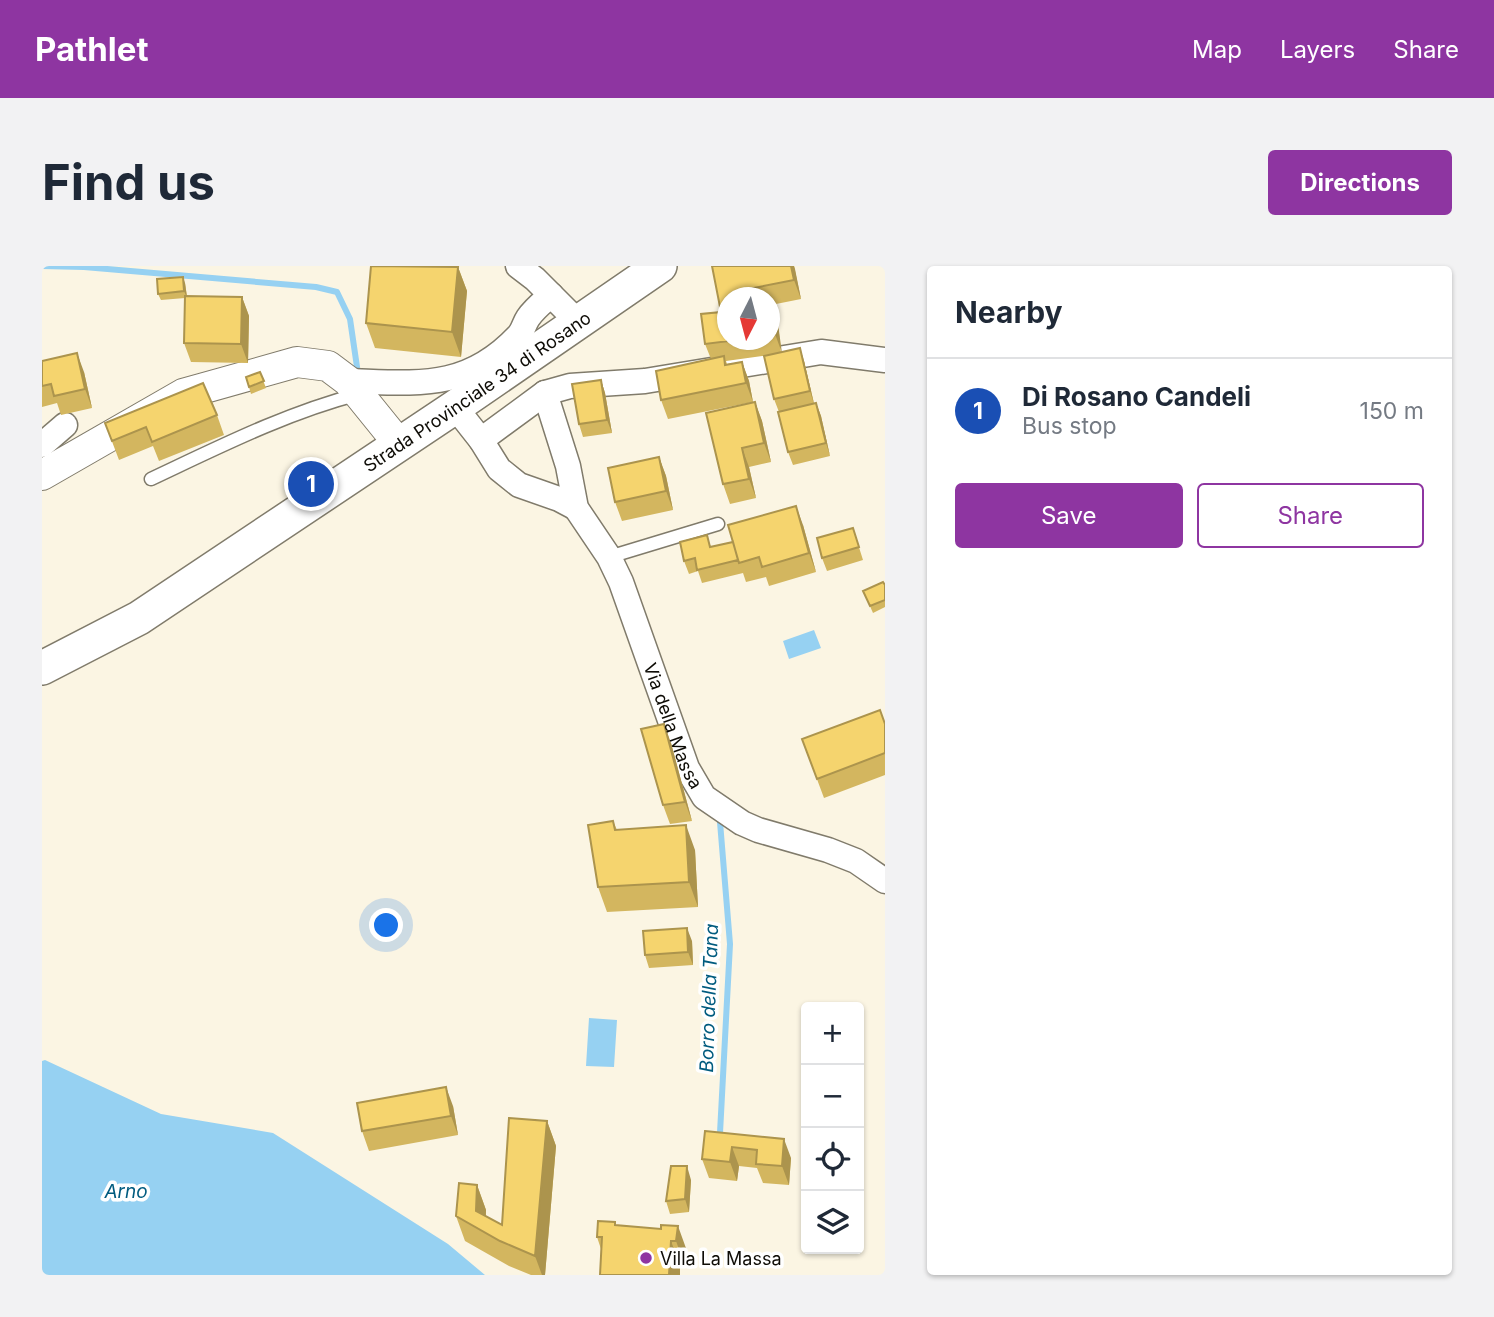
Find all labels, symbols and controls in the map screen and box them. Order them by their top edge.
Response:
text: Pathlet [35,29,149,69]
text: Map [1192,35,1242,64]
text: Layers [1280,35,1355,64]
text: Share [1393,35,1459,64]
button: Directions [1268,150,1452,215]
text: Find us [42,153,215,212]
north arrow [717,287,780,350]
text: Nearby [955,294,1063,330]
street label: Strada Provinciale 34 di Rosano [359,307,594,476]
text: Di Rosano Candeli [1022,381,1251,412]
text: 1 [973,397,983,425]
text: 150 m [1360,397,1424,425]
text: Bus stop [1022,412,1117,440]
pin: 1 [288,458,334,510]
button: Save [955,483,1183,548]
button: Share [1197,483,1424,548]
street label: Via della Massa [640,660,707,792]
your location [369,908,403,942]
water label: Borro della Tana [695,923,723,1073]
map controls [801,1002,864,1254]
button: + [801,1002,864,1065]
button: − [801,1065,864,1128]
button: locate [801,1128,864,1191]
water label: Arno [103,1180,148,1203]
button: layers [801,1191,864,1254]
place label: Villa La Massa [660,1248,782,1269]
marker: Villa La Massa [638,1250,654,1266]

